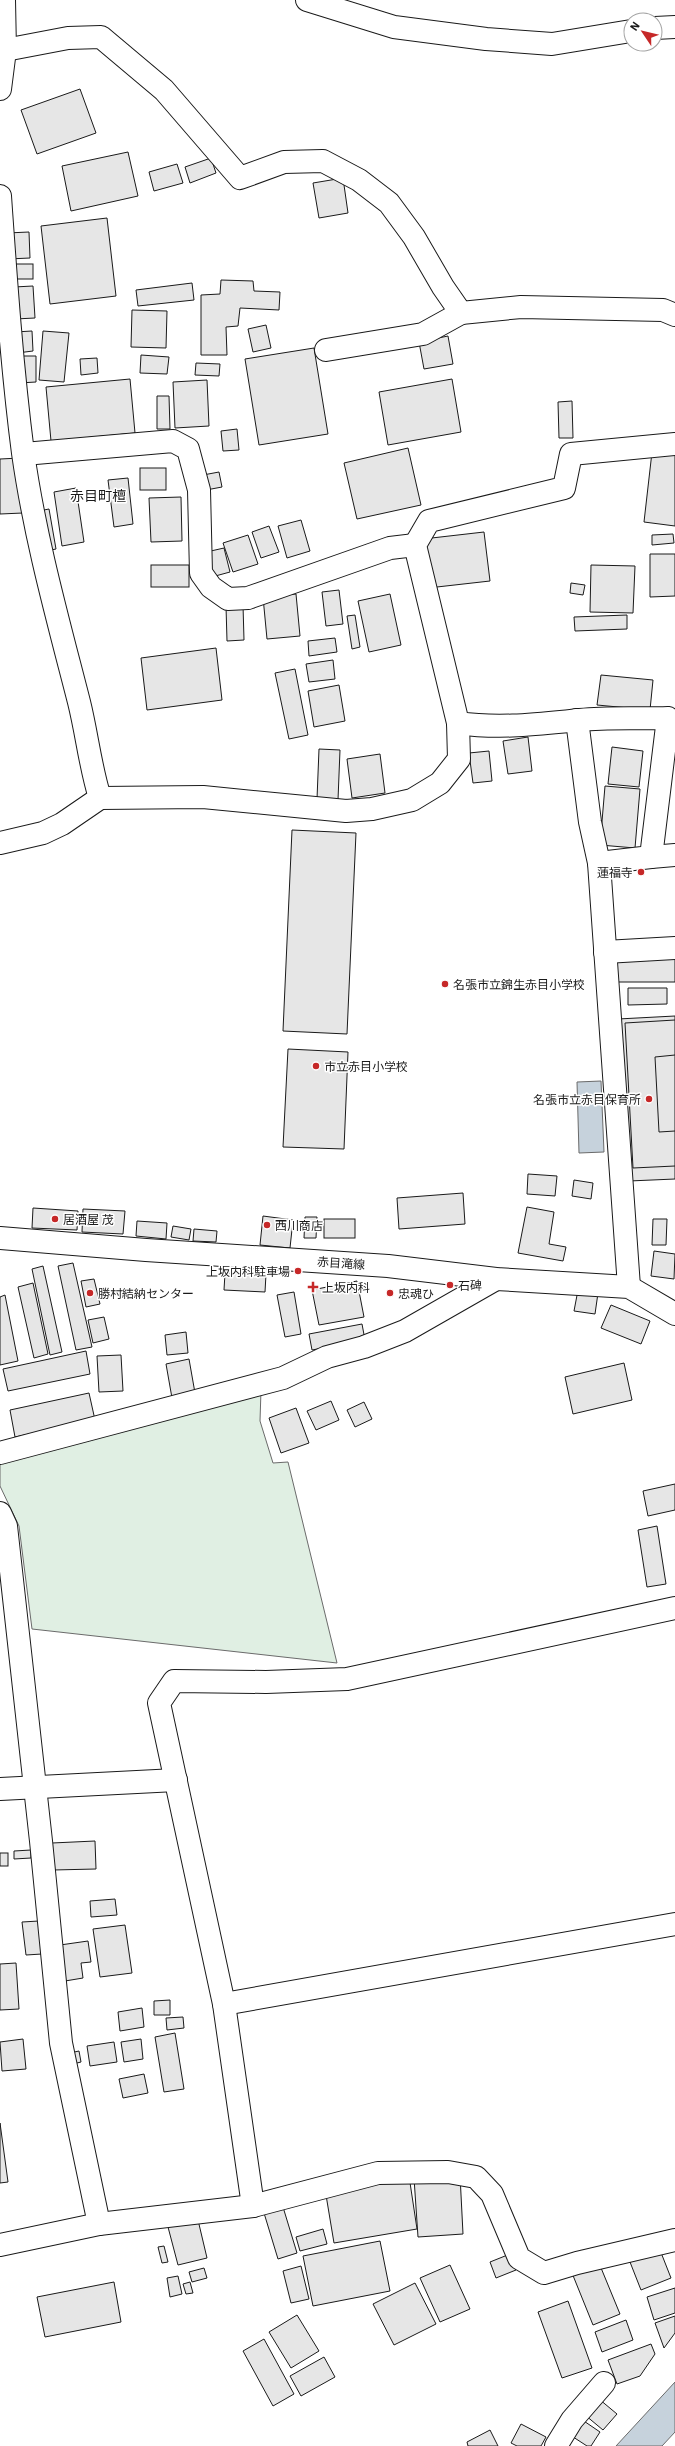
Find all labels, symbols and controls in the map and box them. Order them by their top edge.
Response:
north arrow [623,12,663,52]
text: N [627,19,643,34]
district label: 赤目町檀 [70,487,126,505]
place label: 蓮福寺 [597,865,633,880]
marker: 蓮福寺 [636,867,646,877]
place label: 名張市立錦生赤目小学校 [453,977,585,992]
marker: 名張市立錦生赤目小学校 [440,979,450,989]
place label: 市立赤目小学校 [324,1059,408,1074]
marker: 市立赤目小学校 [311,1061,321,1071]
place label: 名張市立赤目保育所 [533,1092,641,1107]
marker: 名張市立赤目保育所 [644,1094,654,1104]
place label: 居酒屋 茂 [63,1212,114,1227]
marker: 居酒屋 茂 [50,1214,60,1224]
place label: 西川商店 [275,1218,323,1233]
marker: 西川商店 [262,1220,272,1230]
street label: 赤目滝線 [317,1254,365,1272]
place label: 上坂内科駐車場 [206,1264,290,1279]
marker: 上坂内科駐車場 [293,1266,303,1276]
place label: 石碑 [458,1278,482,1293]
place label: 上坂内科 [322,1280,370,1295]
marker: 石碑 [445,1280,455,1290]
marker: 上坂内科 [307,1281,319,1293]
place label: 勝村結納センター [98,1286,194,1301]
place label: 忠魂ひ [398,1286,434,1301]
marker: 勝村結納センター [85,1288,95,1298]
marker: 忠魂ひ [385,1288,395,1298]

